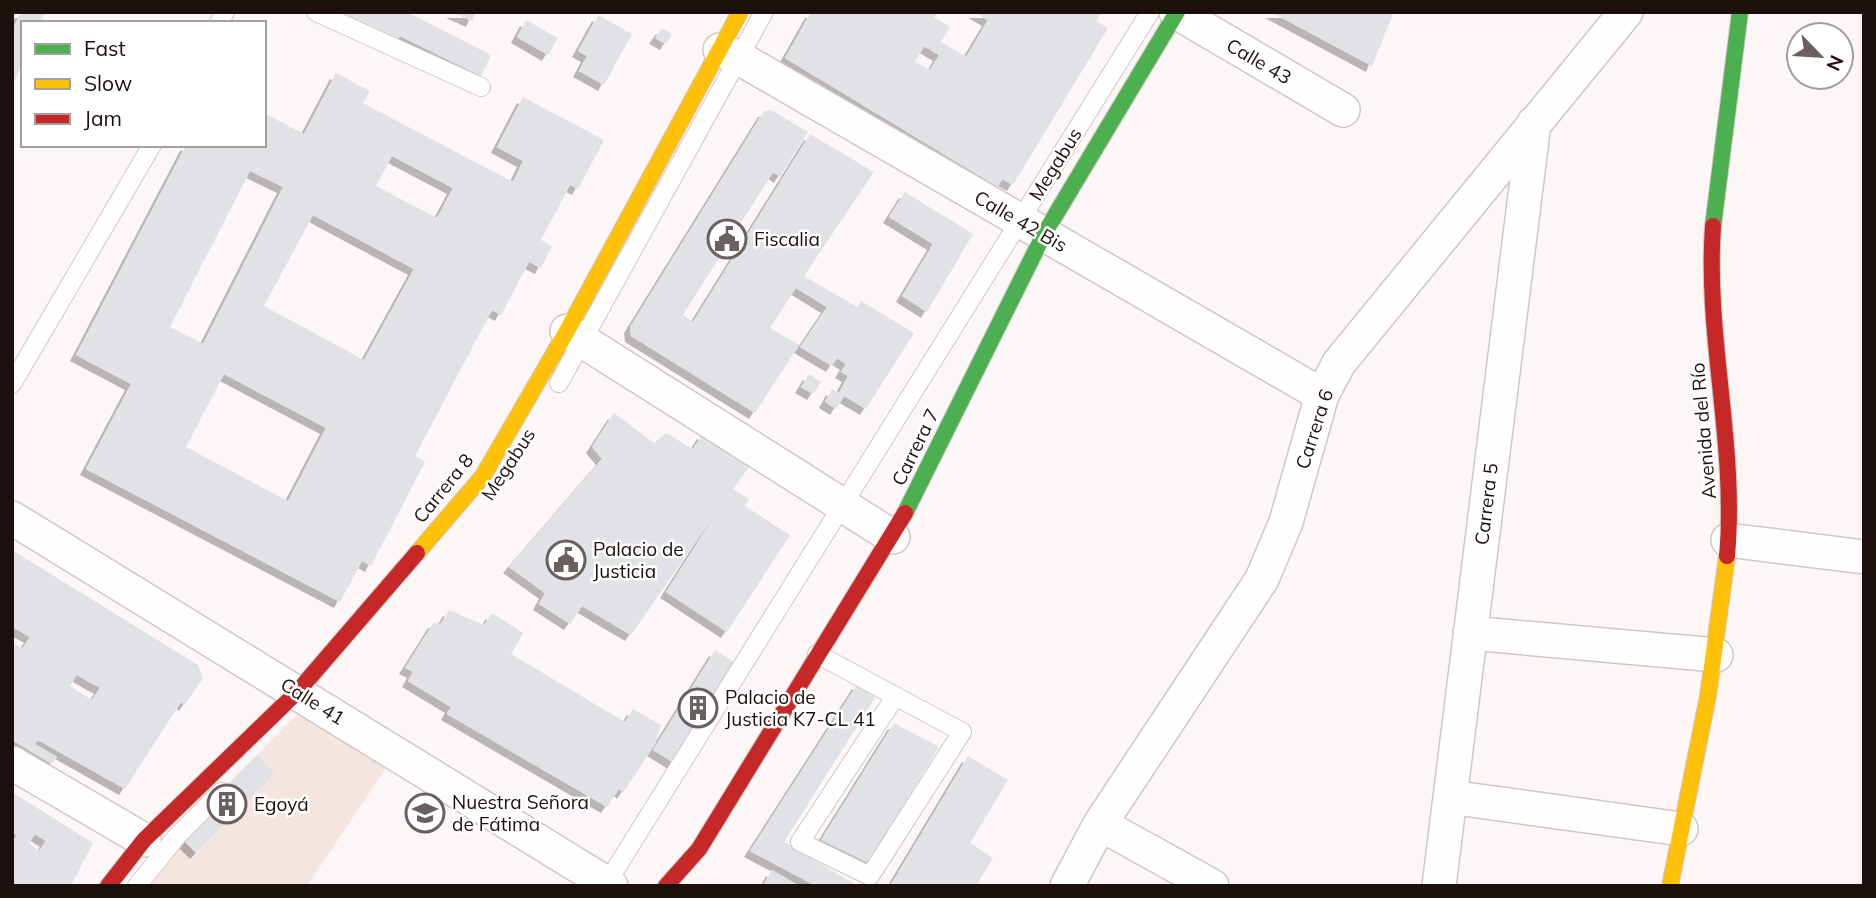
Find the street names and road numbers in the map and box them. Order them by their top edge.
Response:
street label: Calle 43 [1222,33,1296,89]
street label: Megabus [1023,123,1087,205]
street label: Calle 42 Bis [970,185,1072,257]
street label: Avenida del Río [1685,362,1721,500]
street label: Carrera 6 [1290,386,1338,472]
street label: Carrera 7 [886,405,944,489]
street label: Megabus [476,423,540,505]
street label: Carrera 8 [408,448,478,528]
street label: Carrera 5 [1469,462,1503,546]
street label: Calle 41 [276,672,350,730]

